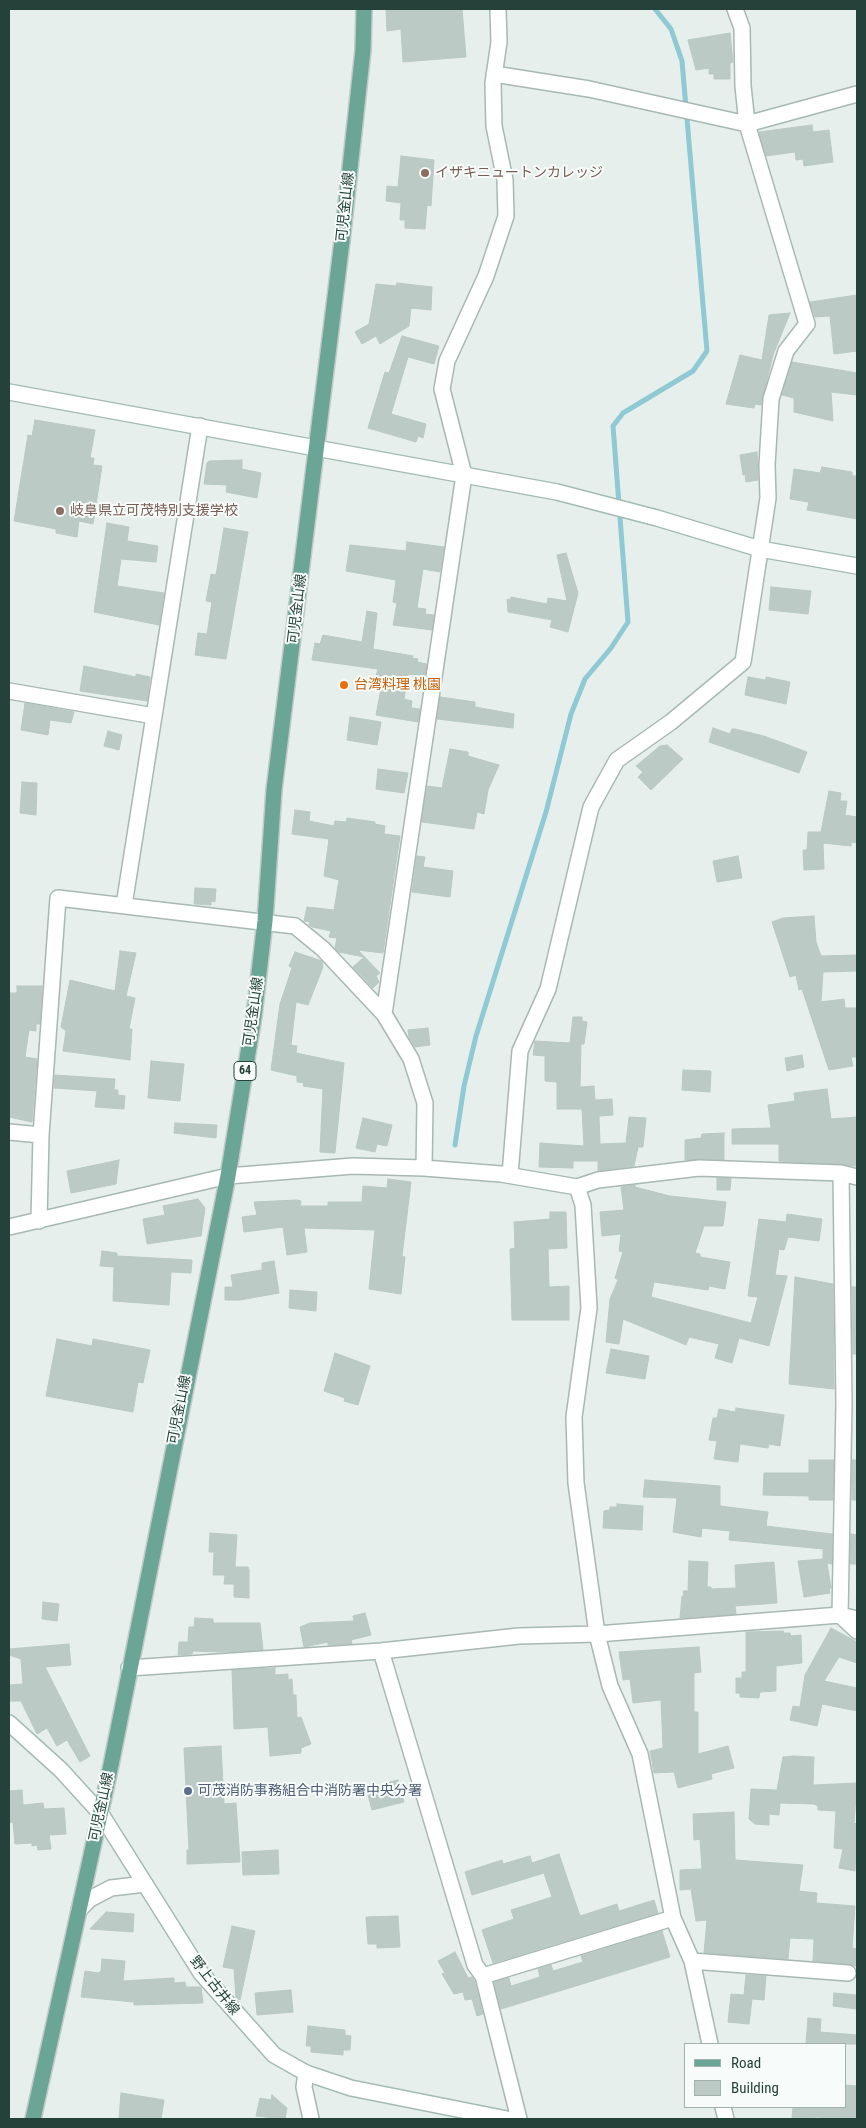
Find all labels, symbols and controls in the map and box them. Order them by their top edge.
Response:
place label: イザキニュートンカレッジ [435,165,603,181]
marker: イザキニュートンカレッジ [419,167,431,179]
street label: 可児金山線 [334,171,358,243]
place label: 岐阜県立可茂特別支援学校 [70,503,238,519]
marker: 岐阜県立可茂特別支援学校 [54,505,66,517]
street label: 可児金山線 [285,573,311,645]
place label: 台湾料理 桃園 [354,677,441,693]
marker: 台湾料理 桃園 [338,679,350,691]
street label: 可児金山線 [241,976,267,1048]
road number: 64 [234,1062,256,1080]
street label: 可児金山線 [165,1374,195,1446]
street label: 可児金山線 [87,1771,117,1843]
place label: 可茂消防事務組合中消防署中央分署 [198,1783,422,1799]
marker: 可茂消防事務組合中消防署中央分署 [182,1785,194,1797]
street label: 野上古井線 [186,1953,242,2019]
legend [684,2043,846,2108]
text: Road [731,2054,761,2072]
text: Building [731,2079,779,2097]

